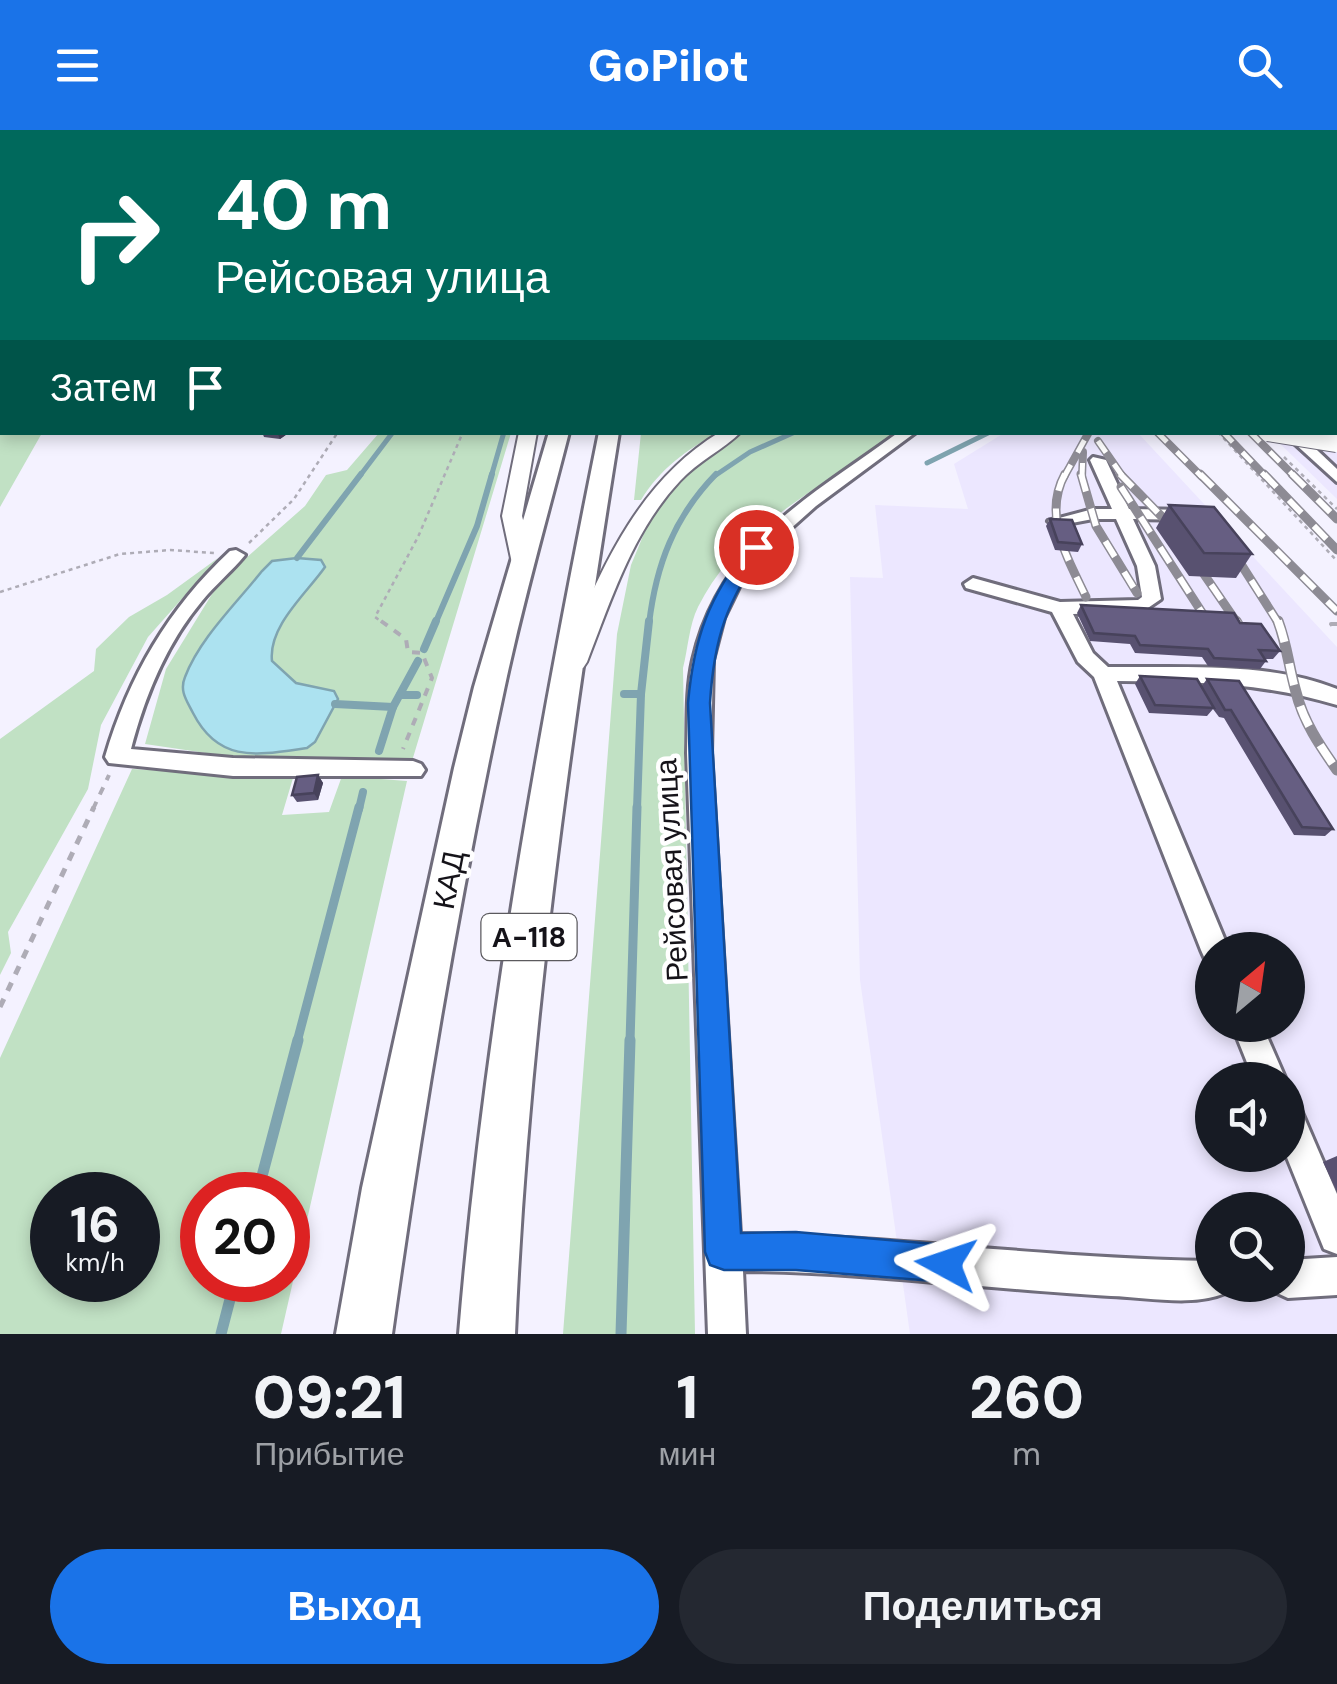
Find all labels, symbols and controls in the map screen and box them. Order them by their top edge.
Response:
text: GoPilot [588,36,749,95]
icon: menu [50,38,105,93]
icon: search [1232,38,1287,93]
text: 40 m [215,160,392,251]
icon: right [50,170,180,300]
text: Рейсовая улица [215,248,550,307]
icon: arrive [178,360,233,415]
text: Затем [50,363,158,413]
pin [714,505,799,590]
icon: arrive [729,520,784,575]
street label: Рейсовая улица [646,757,697,982]
street label: КАД [424,847,473,912]
road number: А-118 [482,914,576,960]
north arrow [1195,932,1305,1042]
map controls [1195,932,1305,1302]
button: sound [1195,1062,1305,1172]
speed limit sign: 20 [180,1172,310,1302]
text: 16 [70,1192,120,1258]
button: search [1195,1192,1305,1302]
position arrow [894,1212,998,1316]
text: km/h [65,1246,125,1279]
text: 09:21 [253,1358,406,1437]
text: 1 [676,1358,698,1437]
text: 260 [969,1358,1084,1437]
text: Прибытие [254,1433,404,1475]
text: мин [659,1433,716,1475]
text: m [1012,1433,1041,1475]
button: Выход [50,1549,659,1664]
button: Поделиться [679,1549,1287,1664]

